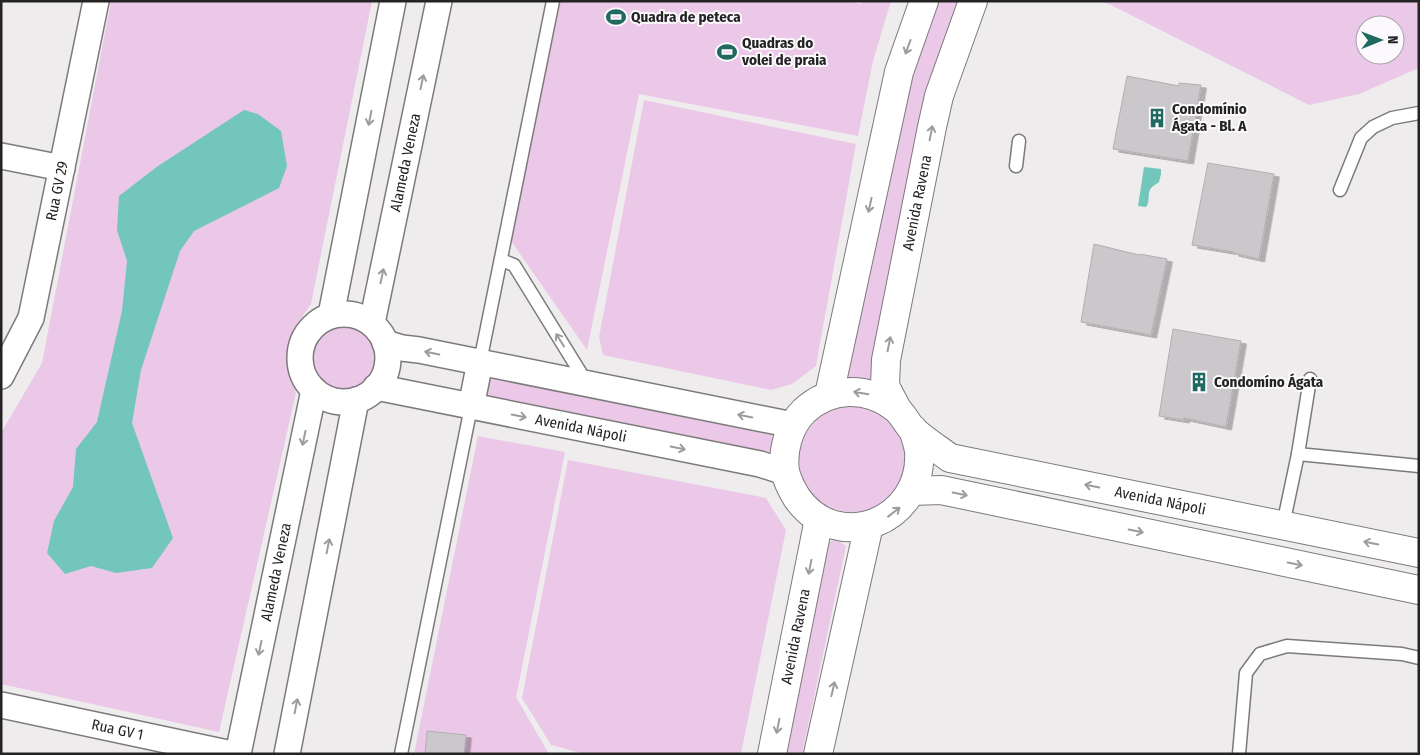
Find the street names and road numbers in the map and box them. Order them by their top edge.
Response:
street label: Alameda Veneza [386,112,424,213]
street label: Avenida Ravena [899,153,935,252]
street label: Rua GV 29 [42,159,72,222]
street label: Avenida Nápoli [534,410,628,446]
street label: Avenida Nápoli [1113,483,1207,519]
street label: Alameda Veneza [257,521,295,623]
street label: Avenida Ravena [777,587,814,686]
street label: Rua GV 1 [90,715,145,744]

